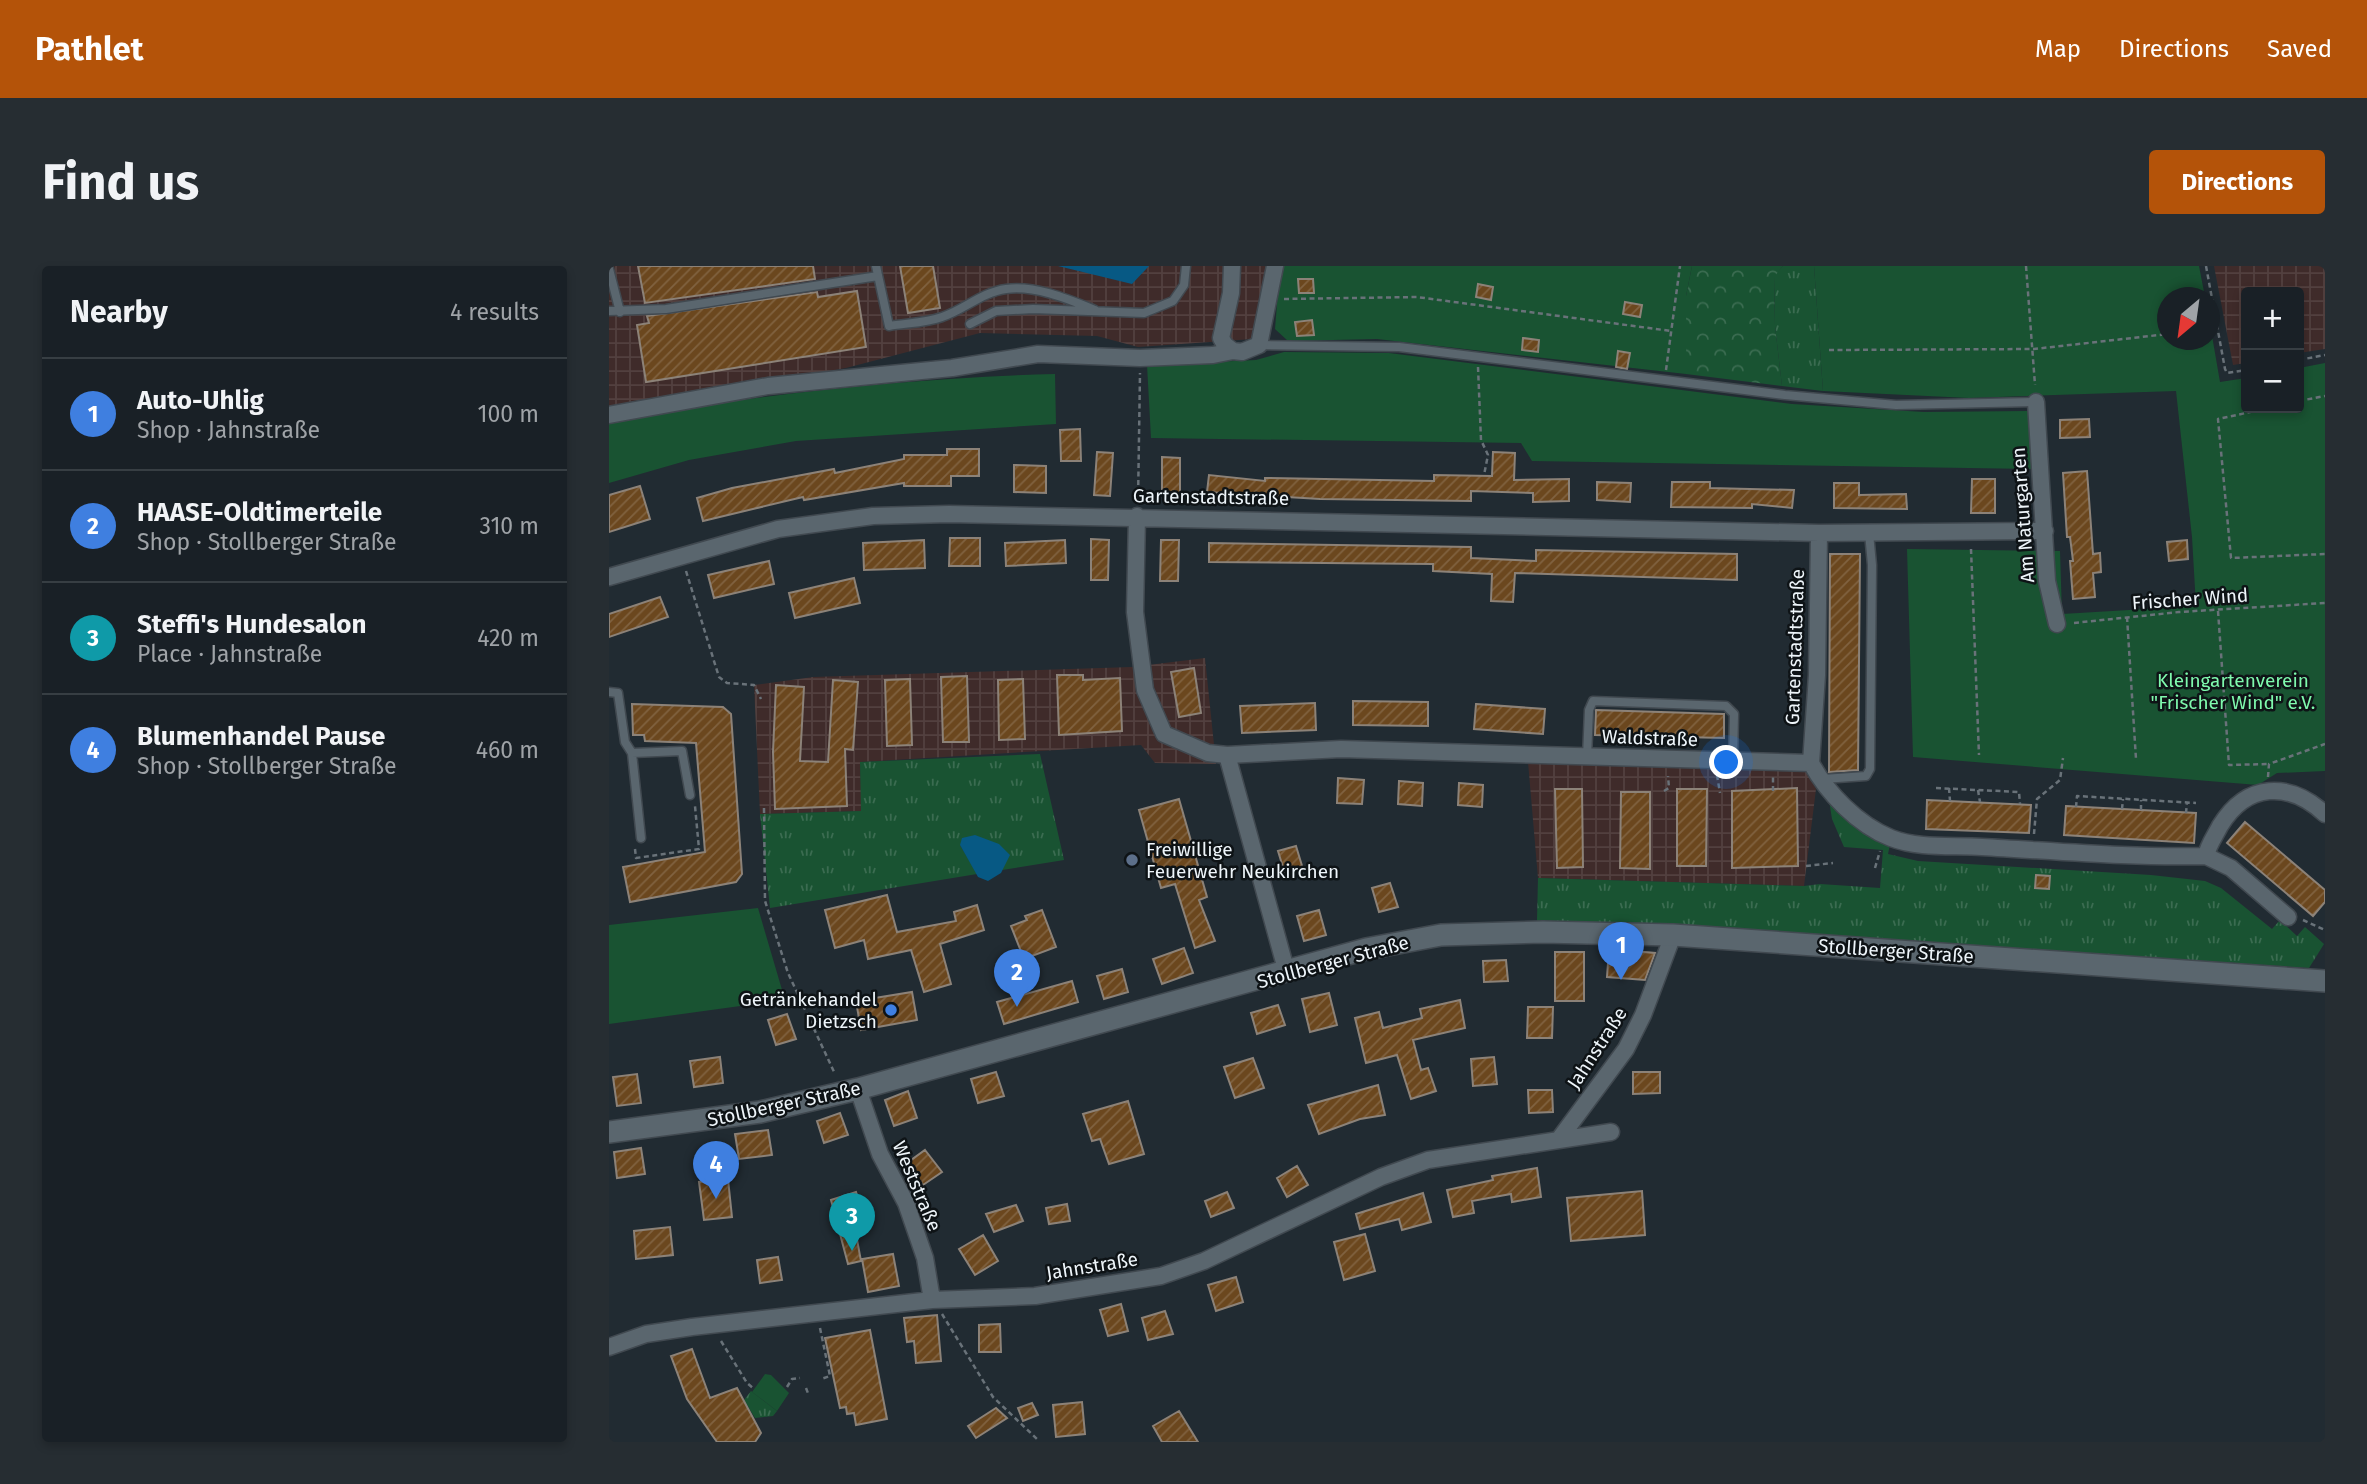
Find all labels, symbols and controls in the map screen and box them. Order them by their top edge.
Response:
text: Pathlet [35,29,144,69]
text: Map [2035,35,2081,63]
text: Directions [2119,35,2229,63]
text: Saved [2267,35,2332,63]
button: Directions [2149,150,2325,214]
text: Find us [42,153,199,212]
north arrow [2157,287,2220,350]
map controls [2241,287,2304,413]
button: + [2241,287,2304,350]
text: Nearby [70,294,168,330]
text: 4 results [450,298,539,326]
button: − [2241,350,2304,413]
text: Auto-Uhlig [137,385,264,416]
text: 1 [88,400,98,428]
text: 100 m [478,400,539,428]
text: Shop · Jahnstraße [137,416,320,444]
street label: Am Naturgarten [2007,446,2039,584]
street label: Gartenstadtstraße [1133,484,1289,510]
text: HAASE-Oldtimerteile [137,497,382,528]
text: 2 [87,512,99,540]
text: 310 m [479,512,539,540]
text: Shop · Stollberger Straße [137,528,397,556]
street label: Gartenstadtstraße [1781,569,1809,725]
street label: Frischer Wind [2131,583,2249,615]
text: Steffi's Hundesalon [137,609,366,640]
text: 3 [87,624,99,652]
text: 420 m [477,624,539,652]
text: Place · Jahnstraße [137,640,322,668]
park label: Kleingartenverein "Frischer Wind" e.V. [2151,669,2315,714]
text: Blumenhandel Pause [137,721,385,752]
street label: Waldstraße [1601,725,1699,751]
text: 4 [87,736,100,764]
text: 460 m [476,736,539,764]
your location [1709,745,1743,779]
text: Shop · Stollberger Straße [137,752,397,780]
place label: Freiwillige Feuerwehr Neukirchen [1146,838,1339,883]
marker: Freiwillige Feuerwehr Neukirchen [1124,852,1140,868]
pin: 1 [1598,922,1644,980]
street label: Stollberger Straße [1255,931,1411,993]
street label: Stollberger Straße [1817,934,1975,968]
pin: 2 [994,949,1040,1007]
place label: Getränkehandel Dietzsch [740,988,877,1033]
marker: Getränkehandel Dietzsch [883,1002,899,1018]
street label: Jahnstraße [1562,1003,1632,1093]
street label: Stollberger Straße [705,1077,863,1131]
street label: Weststraße [888,1137,946,1235]
pin: 4 [693,1141,739,1199]
pin: 3 [829,1193,875,1251]
street label: Jahnstraße [1044,1247,1140,1285]

